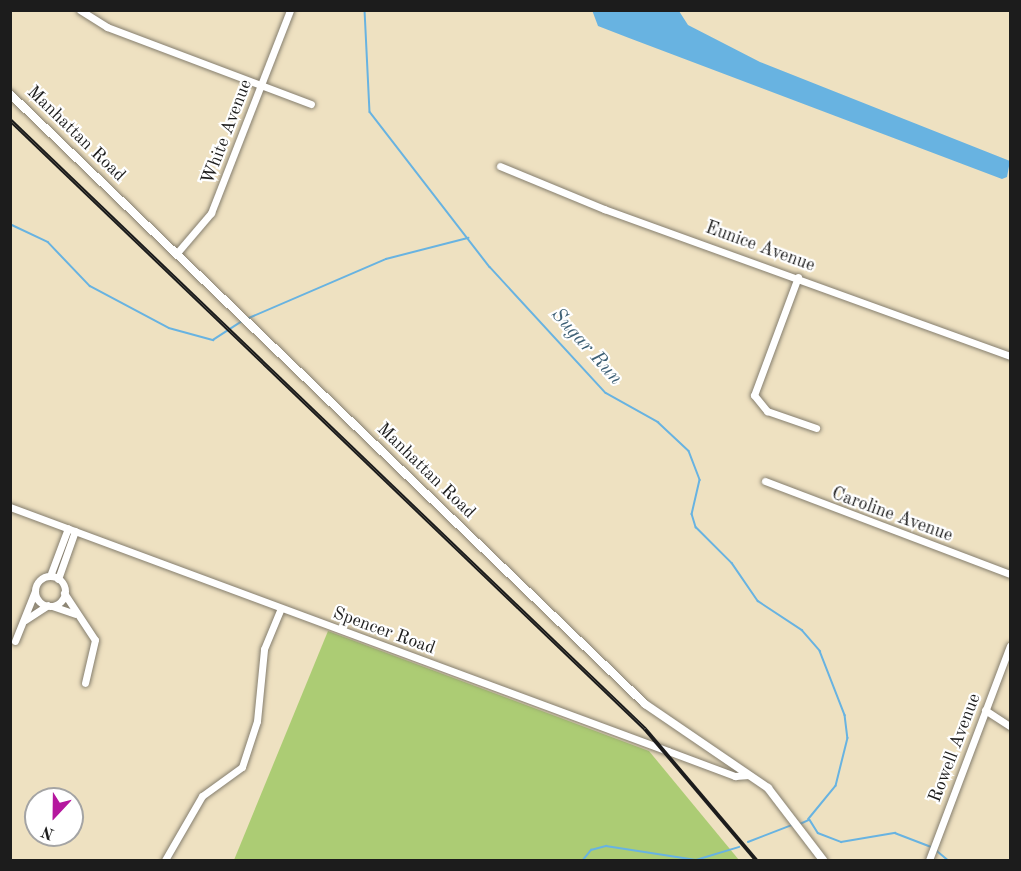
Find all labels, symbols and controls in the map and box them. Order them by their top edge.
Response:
street label: White Avenue [197,76,257,188]
street label: Manhattan Road [22,82,130,186]
street label: Eunice Avenue [702,217,818,277]
water label: Sugar Run [545,303,627,391]
street label: Manhattan Road [372,419,480,523]
street label: Caroline Avenue [829,483,955,547]
street label: Spencer Road [330,603,438,659]
street label: Rowell Avenue [924,691,986,805]
north arrow [24,787,84,847]
text: N [39,822,57,842]

